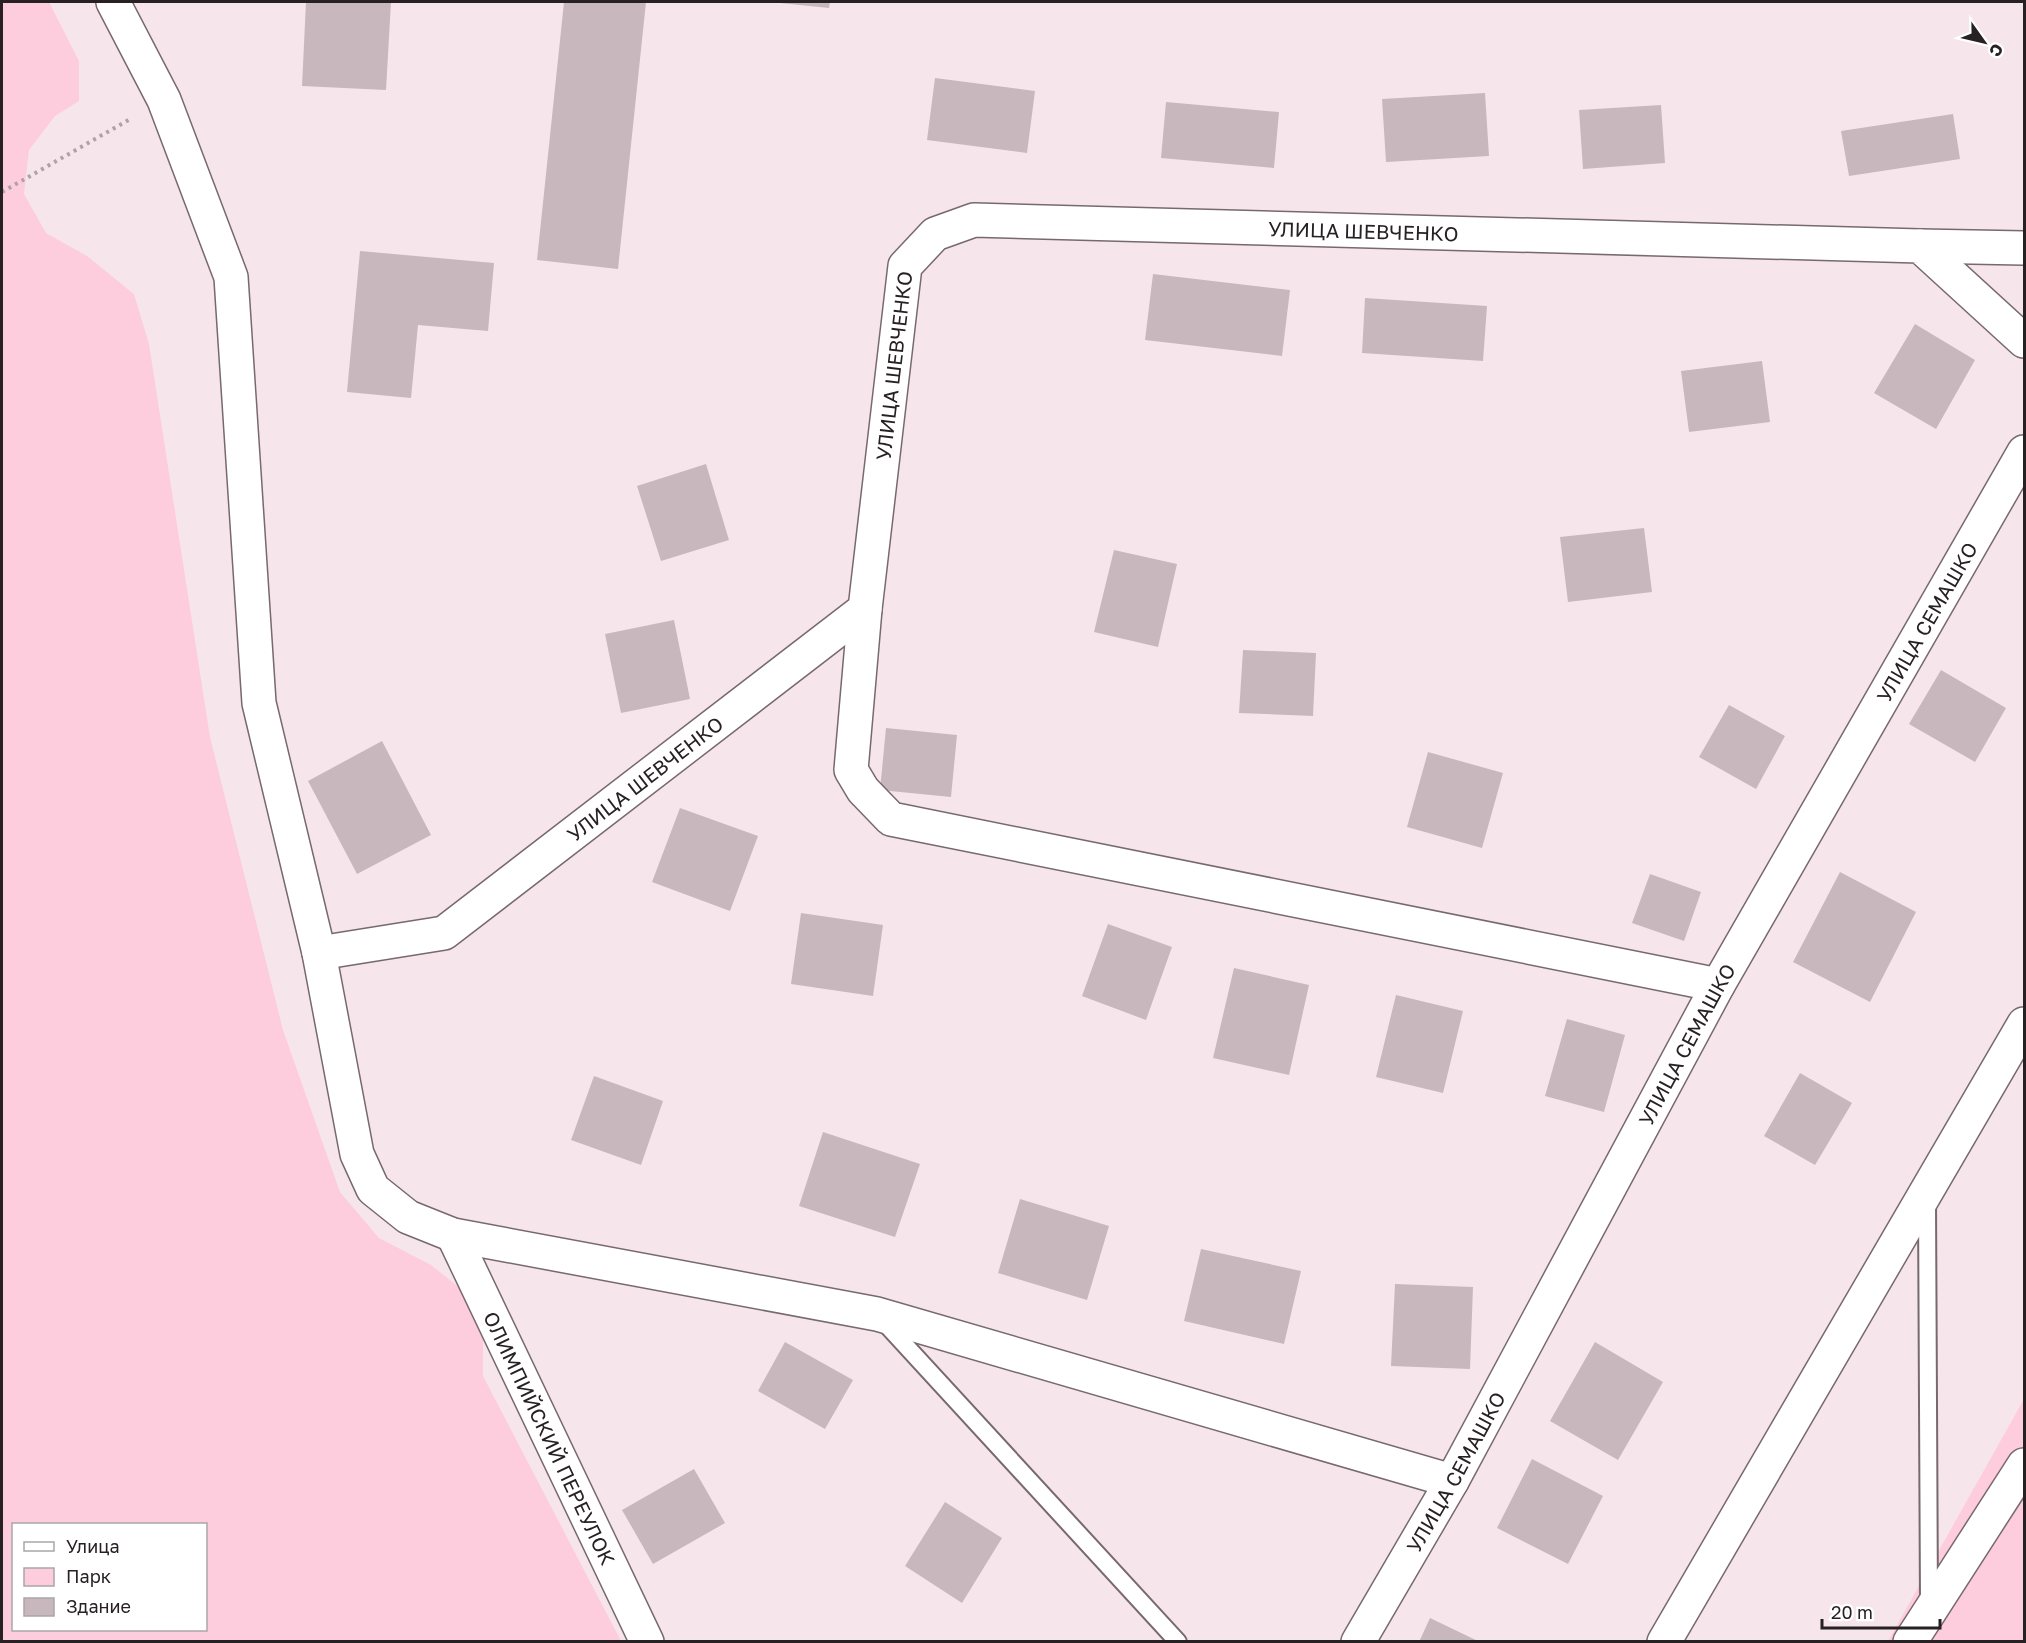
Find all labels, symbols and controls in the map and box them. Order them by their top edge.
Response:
north arrow [1954,12,2014,72]
text: С [1985,40,2008,61]
street label: УЛИЦА ШЕВЧЕНКО [1268,216,1459,245]
street label: УЛИЦА ШЕВЧЕНКО [870,270,916,461]
street label: УЛИЦА СЕМАШКО [1871,538,1982,706]
street label: УЛИЦА ШЕВЧЕНКО [562,711,728,846]
street label: УЛИЦА СЕМАШКО [1633,959,1740,1129]
street label: ОЛИМПИЙСКИЙ ПЕРЕУЛОК [479,1307,620,1569]
street label: УЛИЦА СЕМАШКО [1401,1387,1510,1557]
legend [12,1523,207,1631]
text: Улица [66,1535,120,1557]
text: Парк [66,1565,111,1587]
scale bar [1822,1592,1940,1630]
text: Здание [66,1595,131,1617]
text: 20 m [1831,1601,1873,1623]

